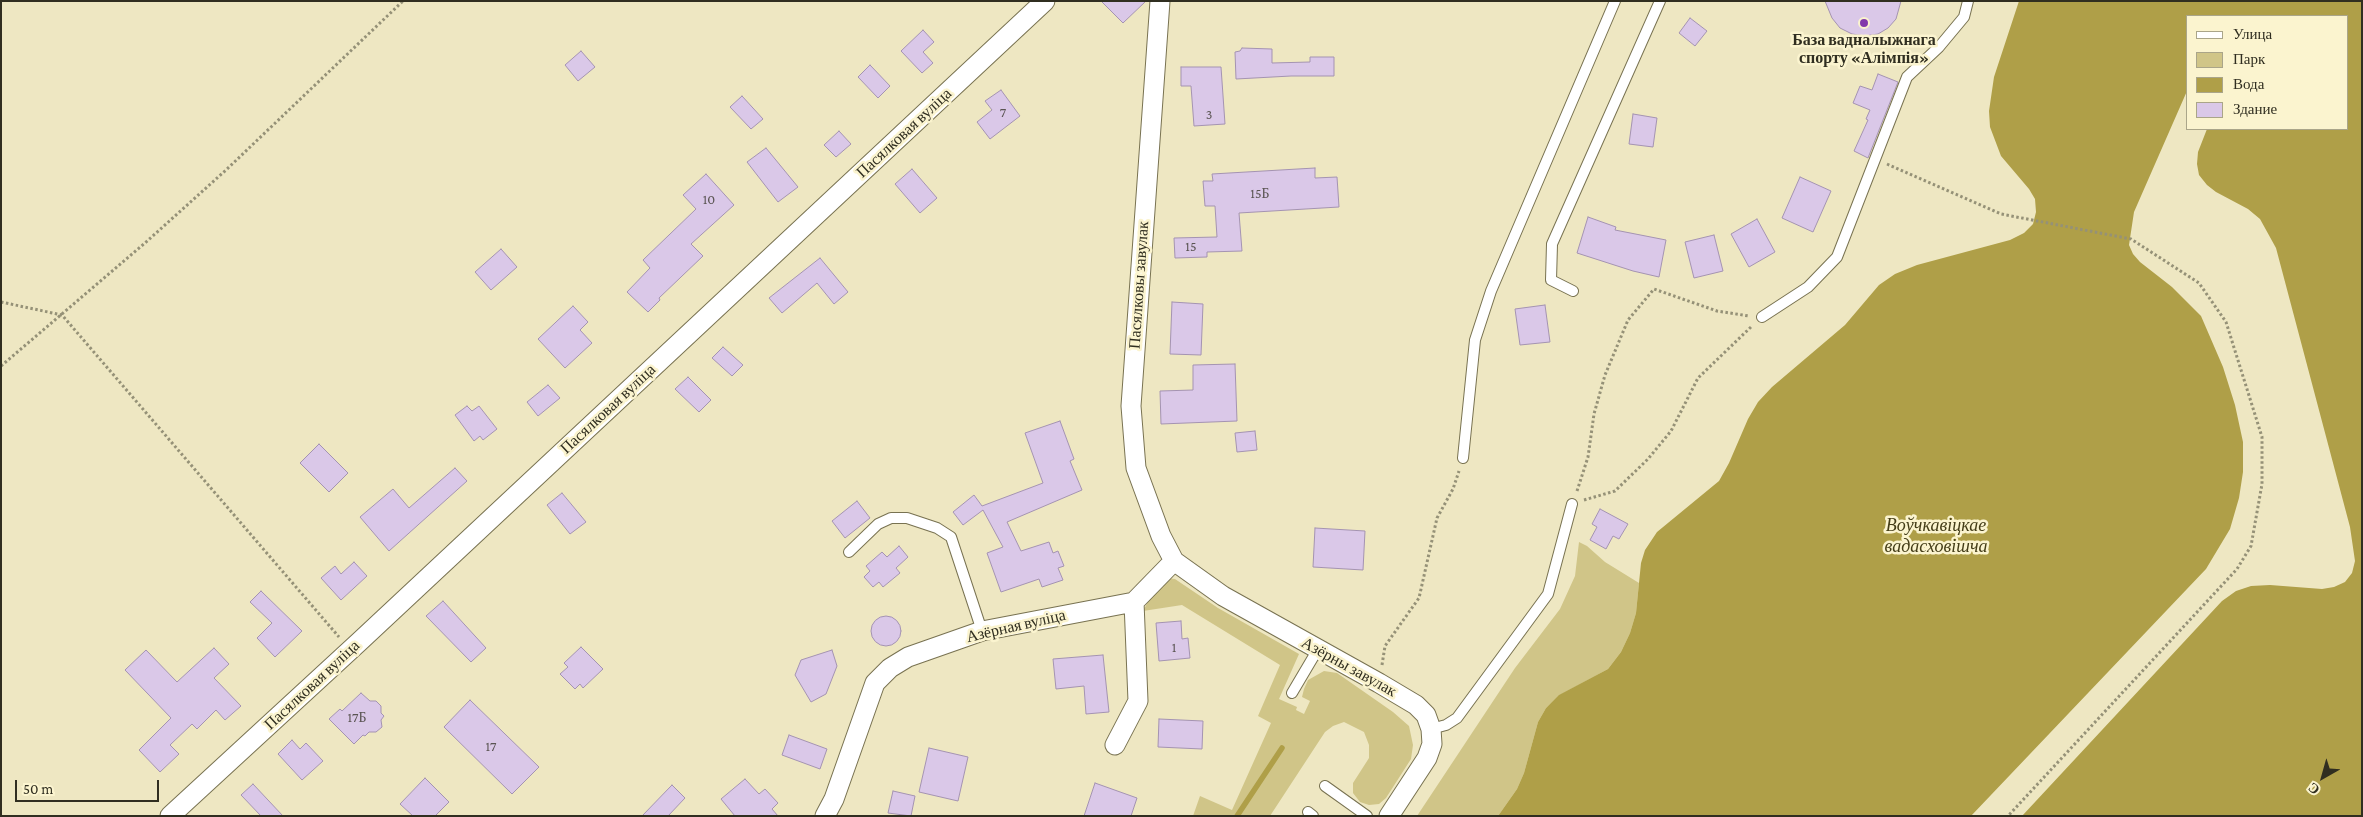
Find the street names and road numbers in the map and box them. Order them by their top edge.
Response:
street label: Пасялковая вуліца [852,84,956,182]
street label: Пасялковы завулак [1125,221,1153,349]
street label: Пасялковая вуліца [556,360,660,458]
street label: Азёрная вуліца [964,605,1068,647]
street label: Азёрны завулак [1298,633,1400,701]
street label: Пасялковая вуліца [260,636,364,734]

